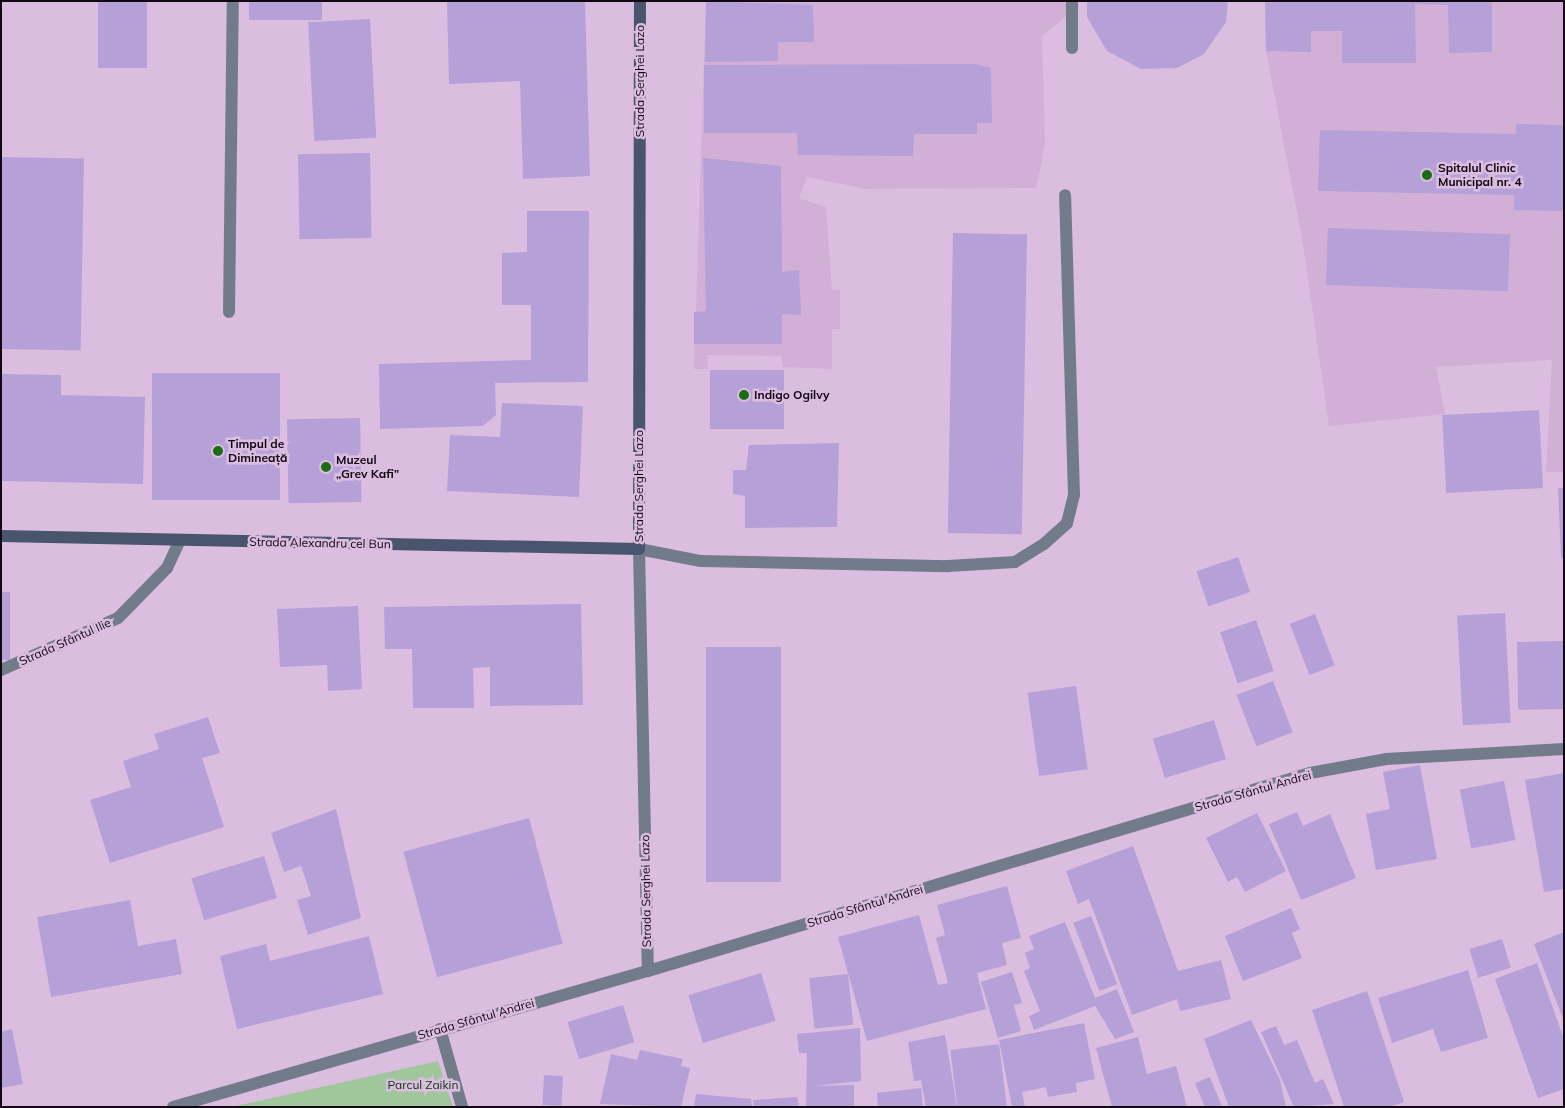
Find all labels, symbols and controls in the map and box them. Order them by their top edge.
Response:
street label: Strada Serghei Lazo [633,25,647,137]
place label: Spitalul Clinic Municipal nr. 4 [1438,161,1522,189]
marker: Spitalul Clinic Municipal nr. 4 [1420,168,1434,182]
place label: Indigo Ogilvy [754,388,830,402]
marker: Indigo Ogilvy [738,389,750,401]
street label: Strada Serghei Lazo [632,430,646,542]
place label: Timpul de Dimineață [228,437,287,465]
marker: Timpul de Dimineață [212,445,224,457]
place label: Muzeul „Grev Kafi” [336,453,399,481]
marker: Muzeul „Grev Kafi” [320,461,332,473]
street label: Strada Alexandru cel Bun [249,535,391,551]
street label: Strada Sfântul Ilie [17,615,113,669]
street label: Strada Sfântul Andrei [1193,768,1313,814]
street label: Strada Serghei Lazo [638,835,654,947]
street label: Strada Sfântul Andrei [805,882,925,930]
street label: Strada Sfântul Andrei [416,996,536,1042]
park label: Parcul Zaikin [387,1078,459,1092]

